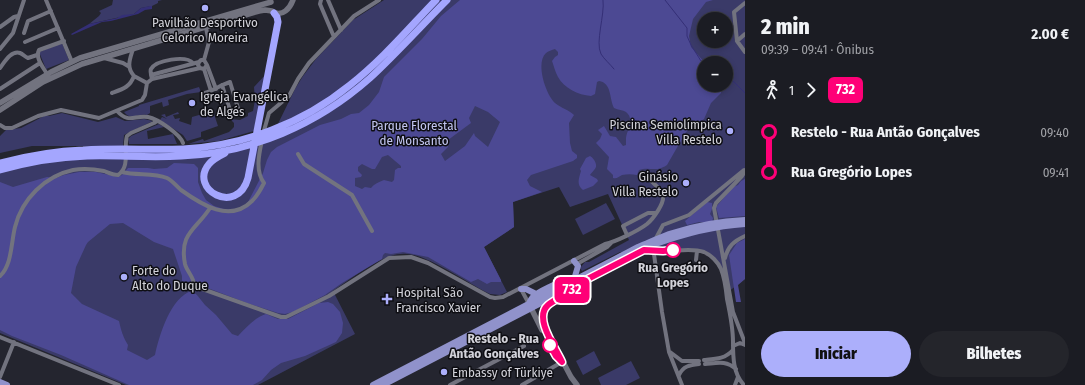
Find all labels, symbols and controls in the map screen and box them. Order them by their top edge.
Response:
marker: Pavilhão Desportivo Celorico Moreira [200,3,210,13]
map controls [697,12,733,92]
button: + [697,12,733,48]
text: 2 min [761,13,810,40]
place label: Pavilhão Desportivo Celorico Moreira [152,15,258,45]
text: 2.00 € [1031,25,1069,43]
text: 09:39 – 09:41 · Ônibus [761,42,874,57]
button: − [697,56,733,92]
icon: walk [761,79,783,101]
icon: forward [800,79,822,101]
text: 732 [836,81,855,98]
text: 1 [789,83,794,98]
place label: Igreja Evangélica de Algés [200,89,288,119]
marker: Igreja Evangélica de Algés [187,98,197,108]
place label: Piscina Semiolímpica Villa Restelo [610,117,722,147]
park label: Parque Florestal de Monsanto [371,118,457,148]
text: Restelo - Rua Antão Gonçalves [791,123,980,141]
text: 09:40 [1040,125,1069,140]
marker: Piscina Semiolímpica Villa Restelo [725,126,735,136]
text: Rua Gregório Lopes [791,163,912,181]
text: 09:41 [1043,165,1069,180]
place label: Ginásio Villa Restelo [612,169,678,199]
marker: Ginásio Villa Restelo [681,178,691,188]
marker: Rua Gregório Lopes [665,242,681,258]
place label: Rua Gregório Lopes [638,260,708,290]
place label: Forte do Alto do Duque [132,263,208,293]
marker: Forte do Alto do Duque [119,272,129,282]
line badge: 732 [549,277,595,303]
text: 732 [563,281,581,298]
place label: Hospital São Francisco Xavier [396,285,481,315]
marker: Hospital São Francisco Xavier [381,293,393,305]
place label: Restelo - Rua Antão Gonçalves [449,331,540,362]
button: Iniciar [761,331,911,377]
button: Bilhetes [919,331,1069,377]
marker: Restelo - Rua Antão Gonçalves [542,337,558,353]
place label: Embassy of Türkiye [452,365,553,380]
marker: Embassy of Türkiye [439,367,449,377]

